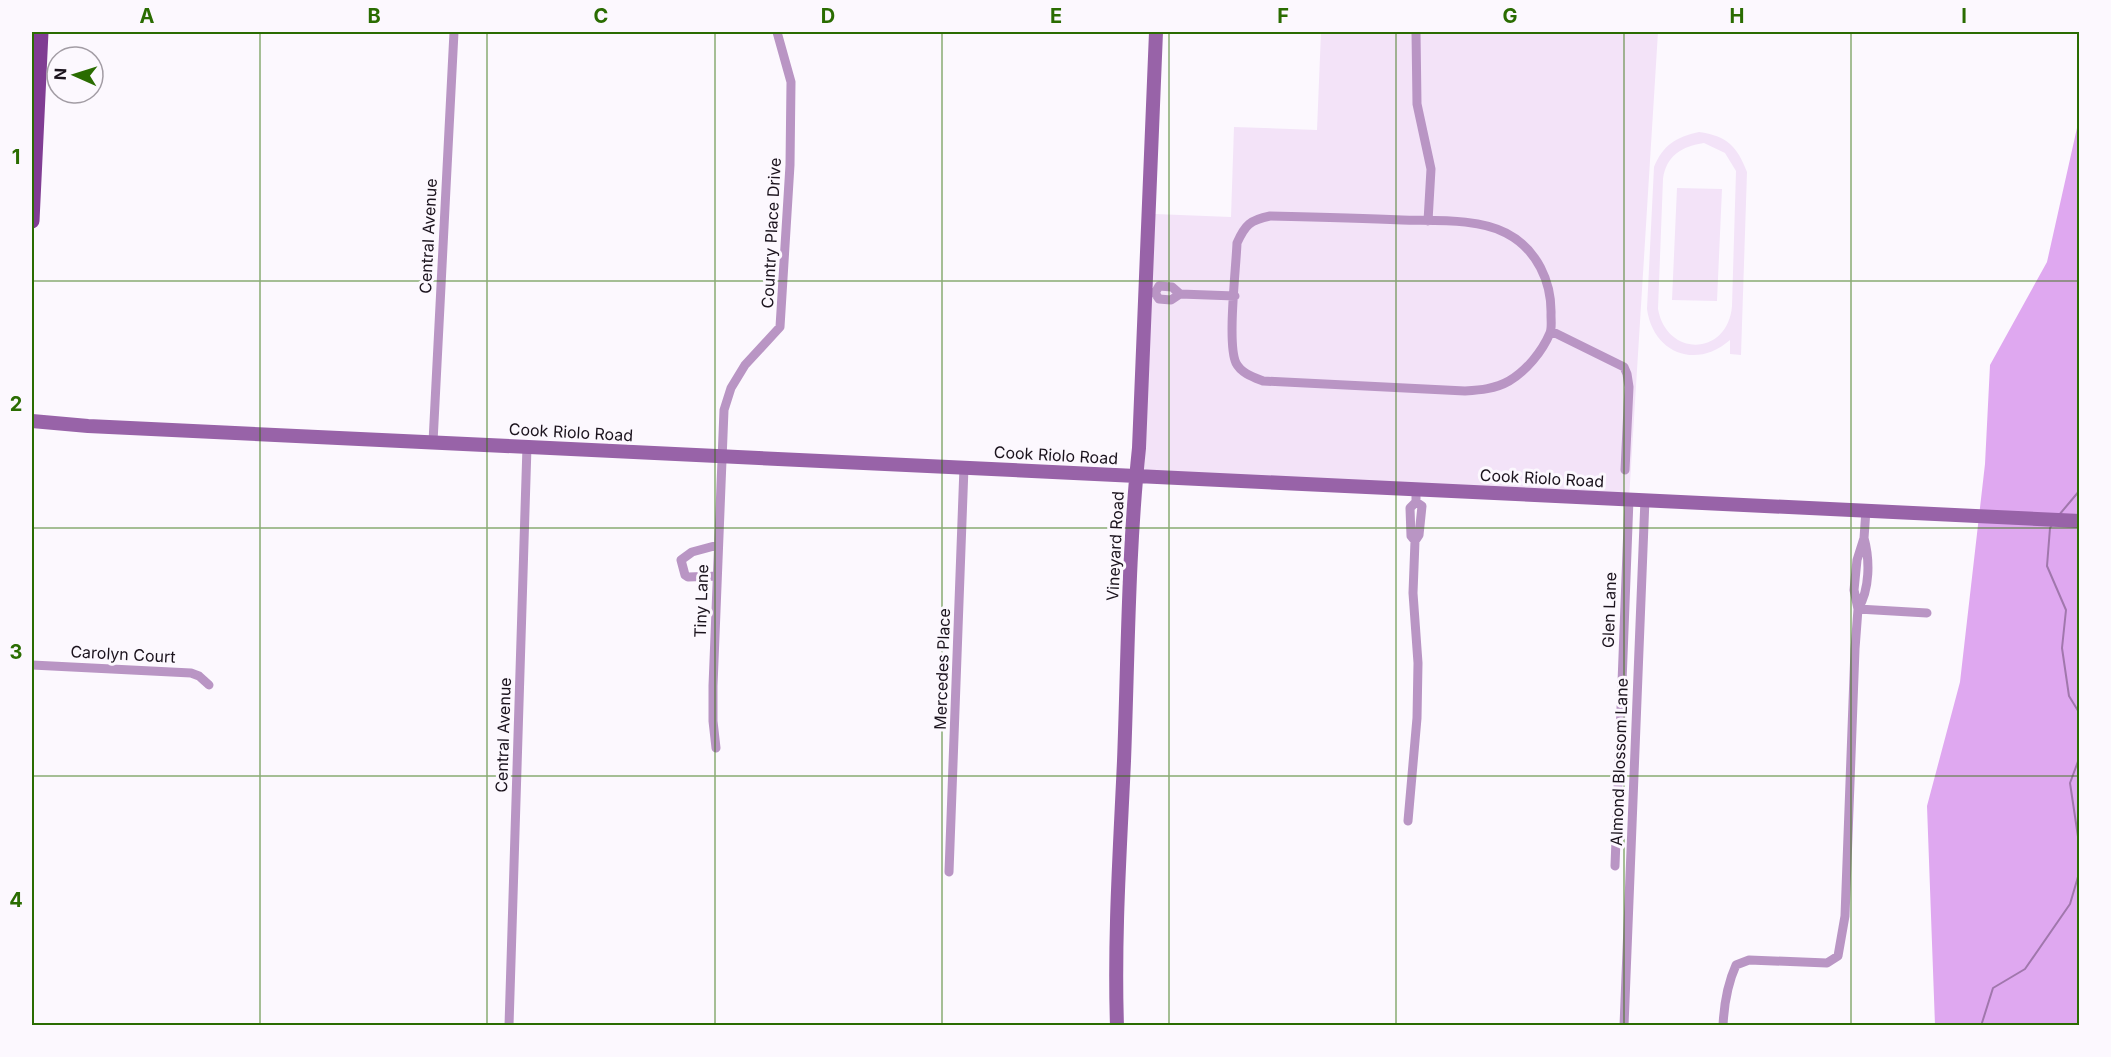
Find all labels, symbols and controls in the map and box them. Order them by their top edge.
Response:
text: A [140,4,155,28]
text: B [367,4,381,28]
text: C [594,4,608,28]
text: D [821,4,835,28]
text: E [1050,4,1062,28]
text: F [1277,4,1289,28]
text: G [1502,4,1518,28]
text: H [1730,4,1744,28]
text: I [1961,4,1967,28]
north arrow [45,45,105,105]
text: N [50,68,70,81]
text: 1 [12,145,20,169]
street label: Country Place Drive [757,157,785,309]
street label: Central Avenue [415,178,441,294]
text: 2 [10,392,22,416]
street label: Cook Riolo Road [508,419,634,445]
street label: Cook Riolo Road [993,442,1119,468]
street label: Cook Riolo Road [1479,465,1605,491]
street label: Vineyard Road [1102,491,1128,601]
street label: Tiny Lane [690,564,712,638]
street label: Glen Lane [1598,572,1620,648]
street label: Mercedes Place [930,608,954,730]
text: 3 [10,640,22,664]
street label: Carolyn Court [70,641,176,667]
street label: Central Avenue [491,677,515,793]
street label: Almond Blossom Lane [1606,678,1632,846]
text: 4 [9,888,23,912]

